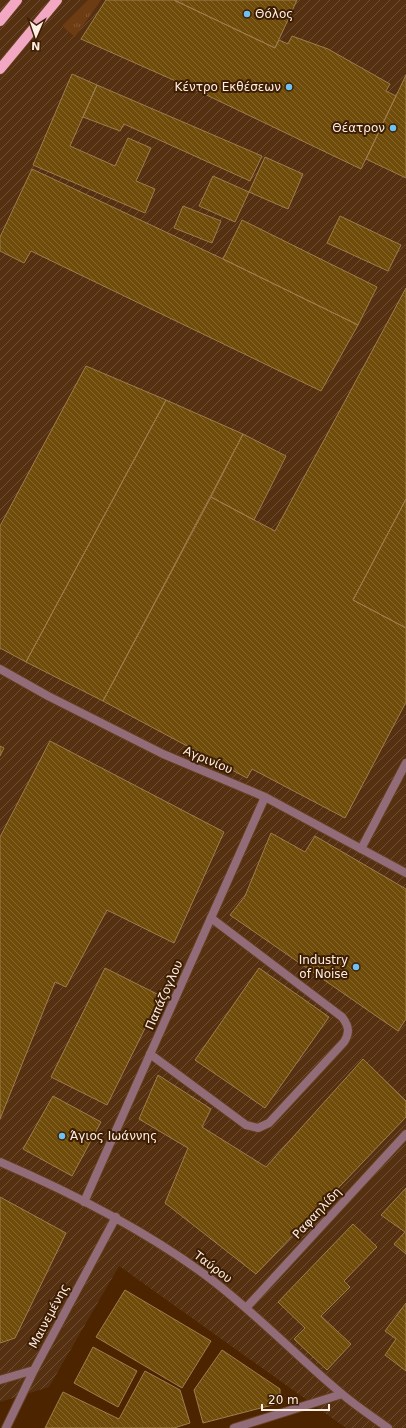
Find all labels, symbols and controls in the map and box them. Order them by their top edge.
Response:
place label: Θόλος [255,7,293,21]
marker: Θόλος [242,9,252,19]
north arrow [16,16,56,56]
text: N [31,39,41,52]
place label: Κέντρο Εκθέσεων [175,80,281,94]
marker: Κέντρο Εκθέσεων [284,82,294,92]
place label: Θέατρον [332,121,385,135]
marker: Θέατρον [388,123,398,133]
street label: Αγρινίου [181,743,235,777]
place label: Industry of Noise [299,953,348,981]
street label: Παπάζογλου [142,958,186,1032]
marker: Industry of Noise [351,962,361,972]
place label: Άγιος Ιωάννης [70,1129,157,1143]
marker: Άγιος Ιωάννης [57,1131,67,1141]
street label: Ραφαηλίδη [290,1185,344,1241]
street label: Ταύρου [190,1248,235,1286]
street label: Μαινεμένης [26,1281,72,1351]
scale bar [262,1386,329,1412]
text: 20 m [268,1393,299,1407]

